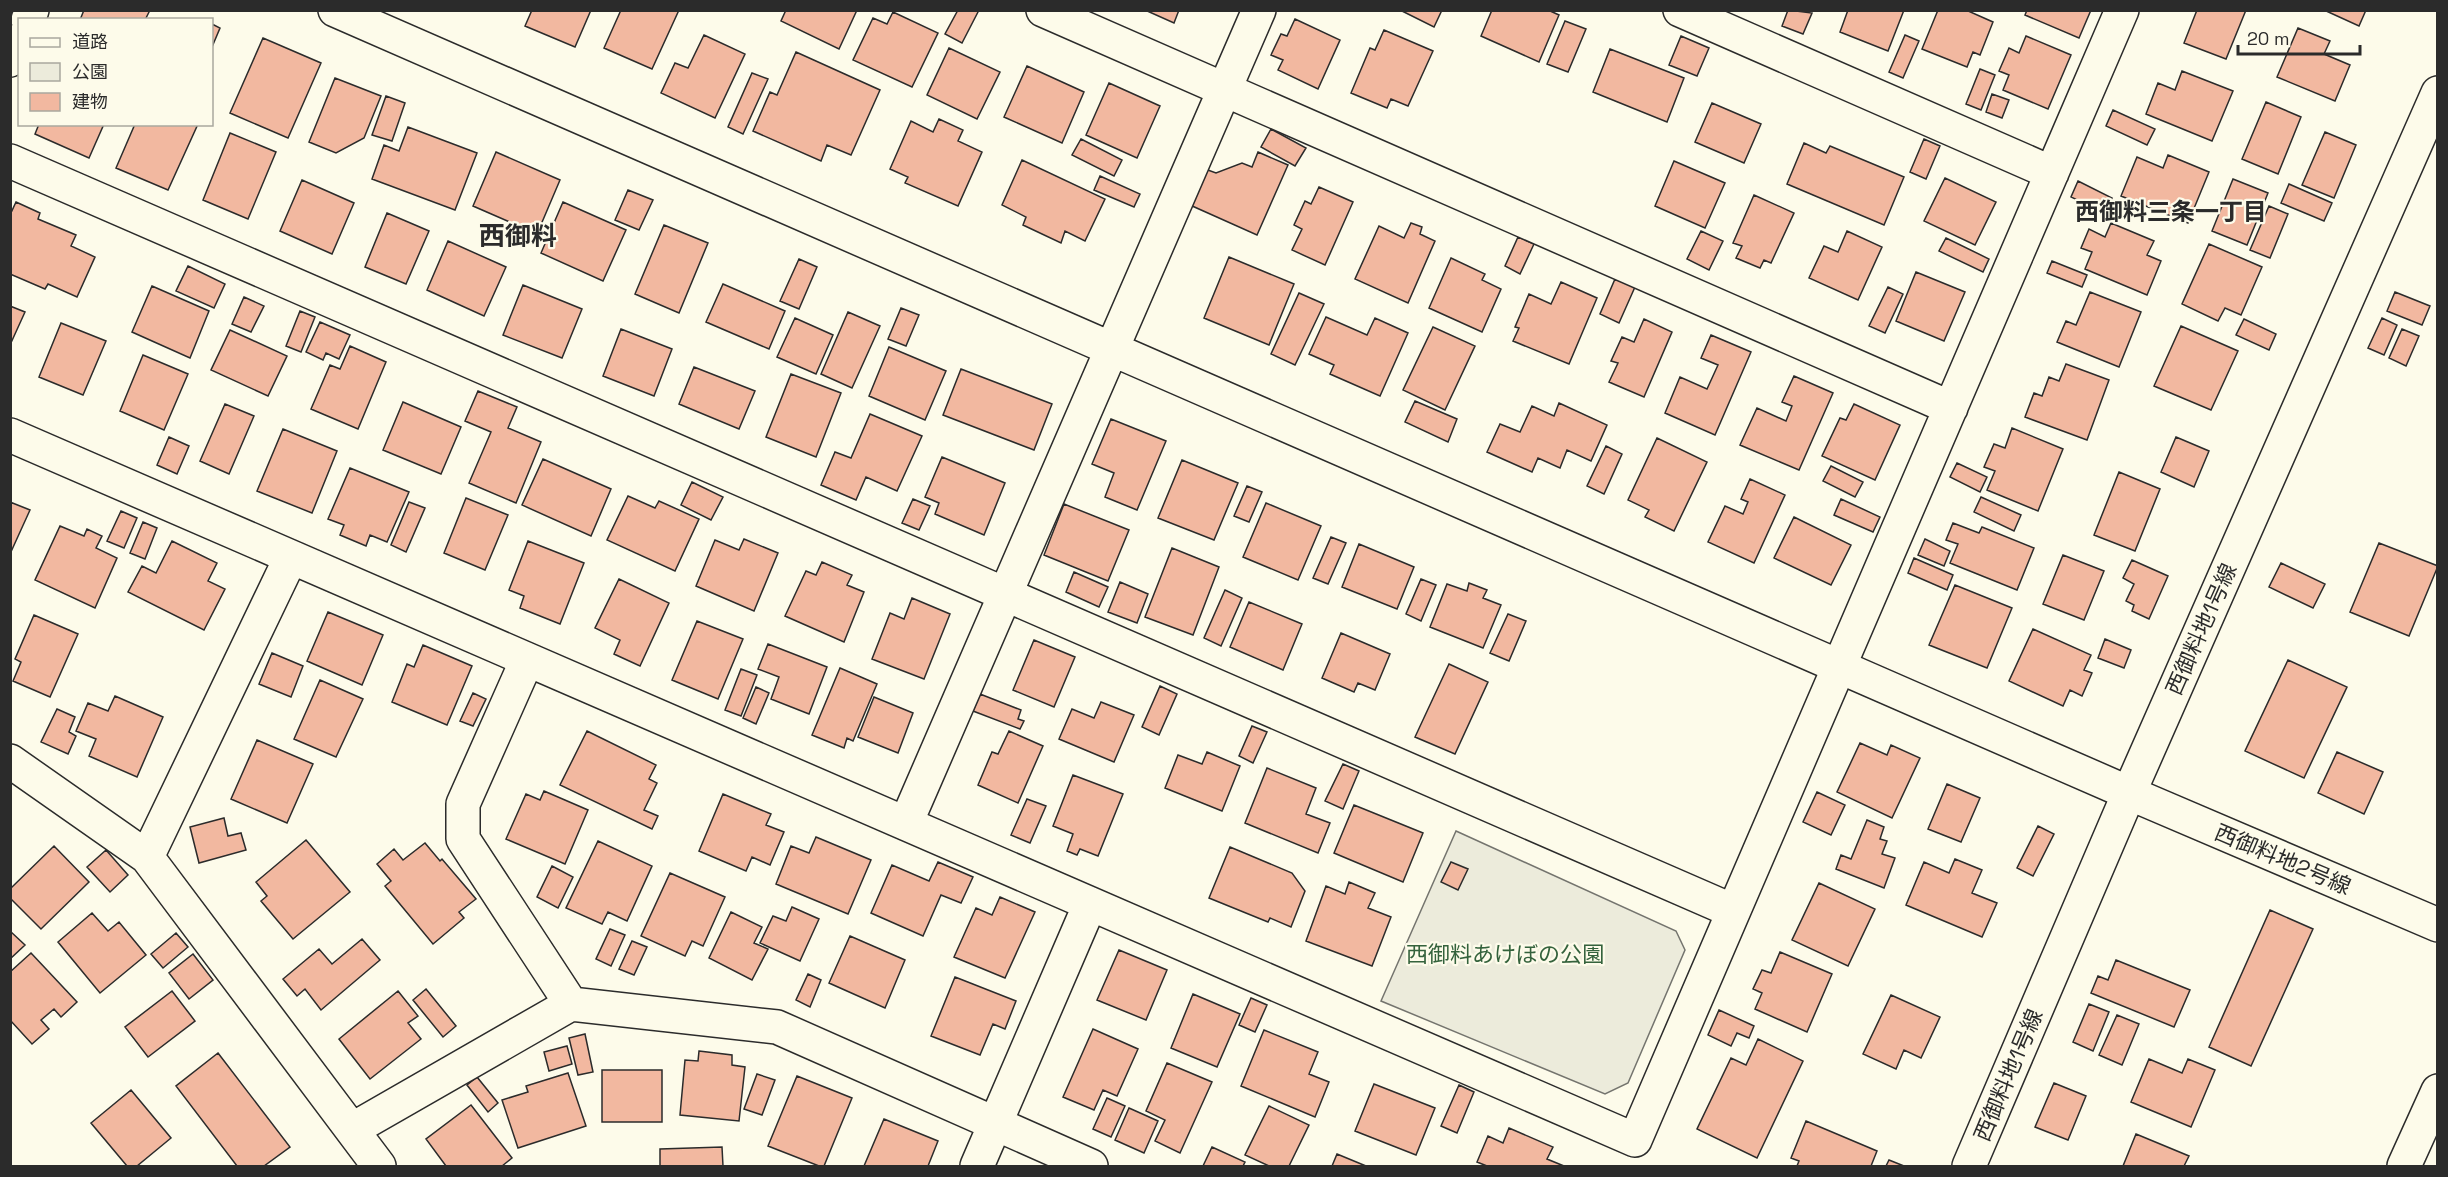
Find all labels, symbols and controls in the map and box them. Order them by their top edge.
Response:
legend [18,18,213,126]
scale bar [2238,18,2360,56]
text: 20 m [2247,27,2290,50]
text: 道路 [72,30,108,53]
text: 公園 [72,60,108,83]
text: 建物 [72,90,108,113]
district label: 西御料三条一丁目 [2075,196,2267,227]
district label: 西御料 [479,219,557,253]
street label: 西御料地1号線 [2159,559,2243,699]
street label: 西御料地2号線 [2211,818,2355,900]
park label: 西御料あけぼの公園 [1406,940,1604,968]
street label: 西御料地1号線 [1968,1005,2048,1145]

